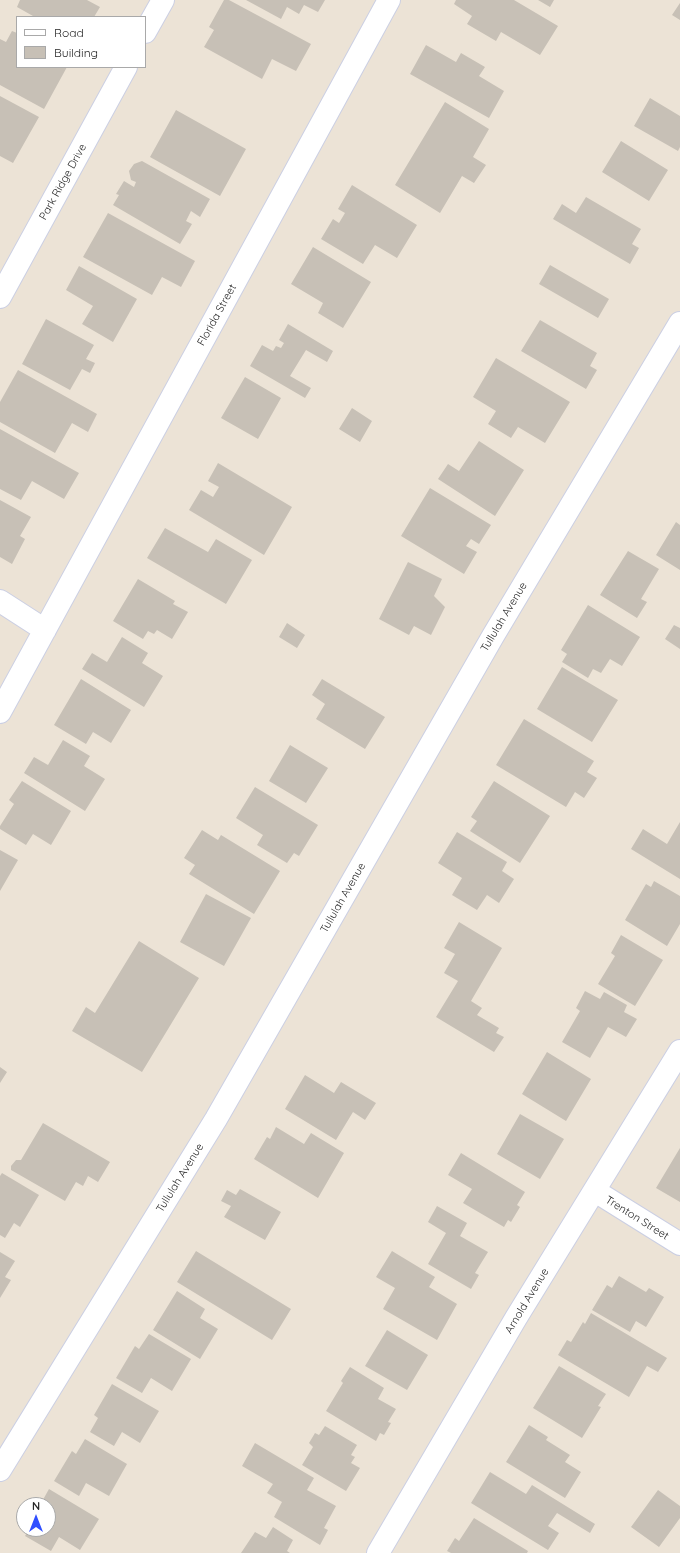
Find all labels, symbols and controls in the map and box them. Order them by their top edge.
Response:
legend [16,16,146,68]
text: Road [54,25,84,40]
text: Building [54,45,98,60]
street label: Park Ridge Drive [37,142,89,222]
street label: Florida Street [195,282,239,348]
street label: Tullulah Avenue [478,580,530,654]
street label: Tullulah Avenue [318,861,368,935]
street label: Tullulah Avenue [153,1141,207,1215]
street label: Trenton Street [603,1193,671,1243]
street label: Arnold Avenue [502,1266,552,1336]
north arrow [16,1497,56,1537]
text: N [32,1499,40,1513]

